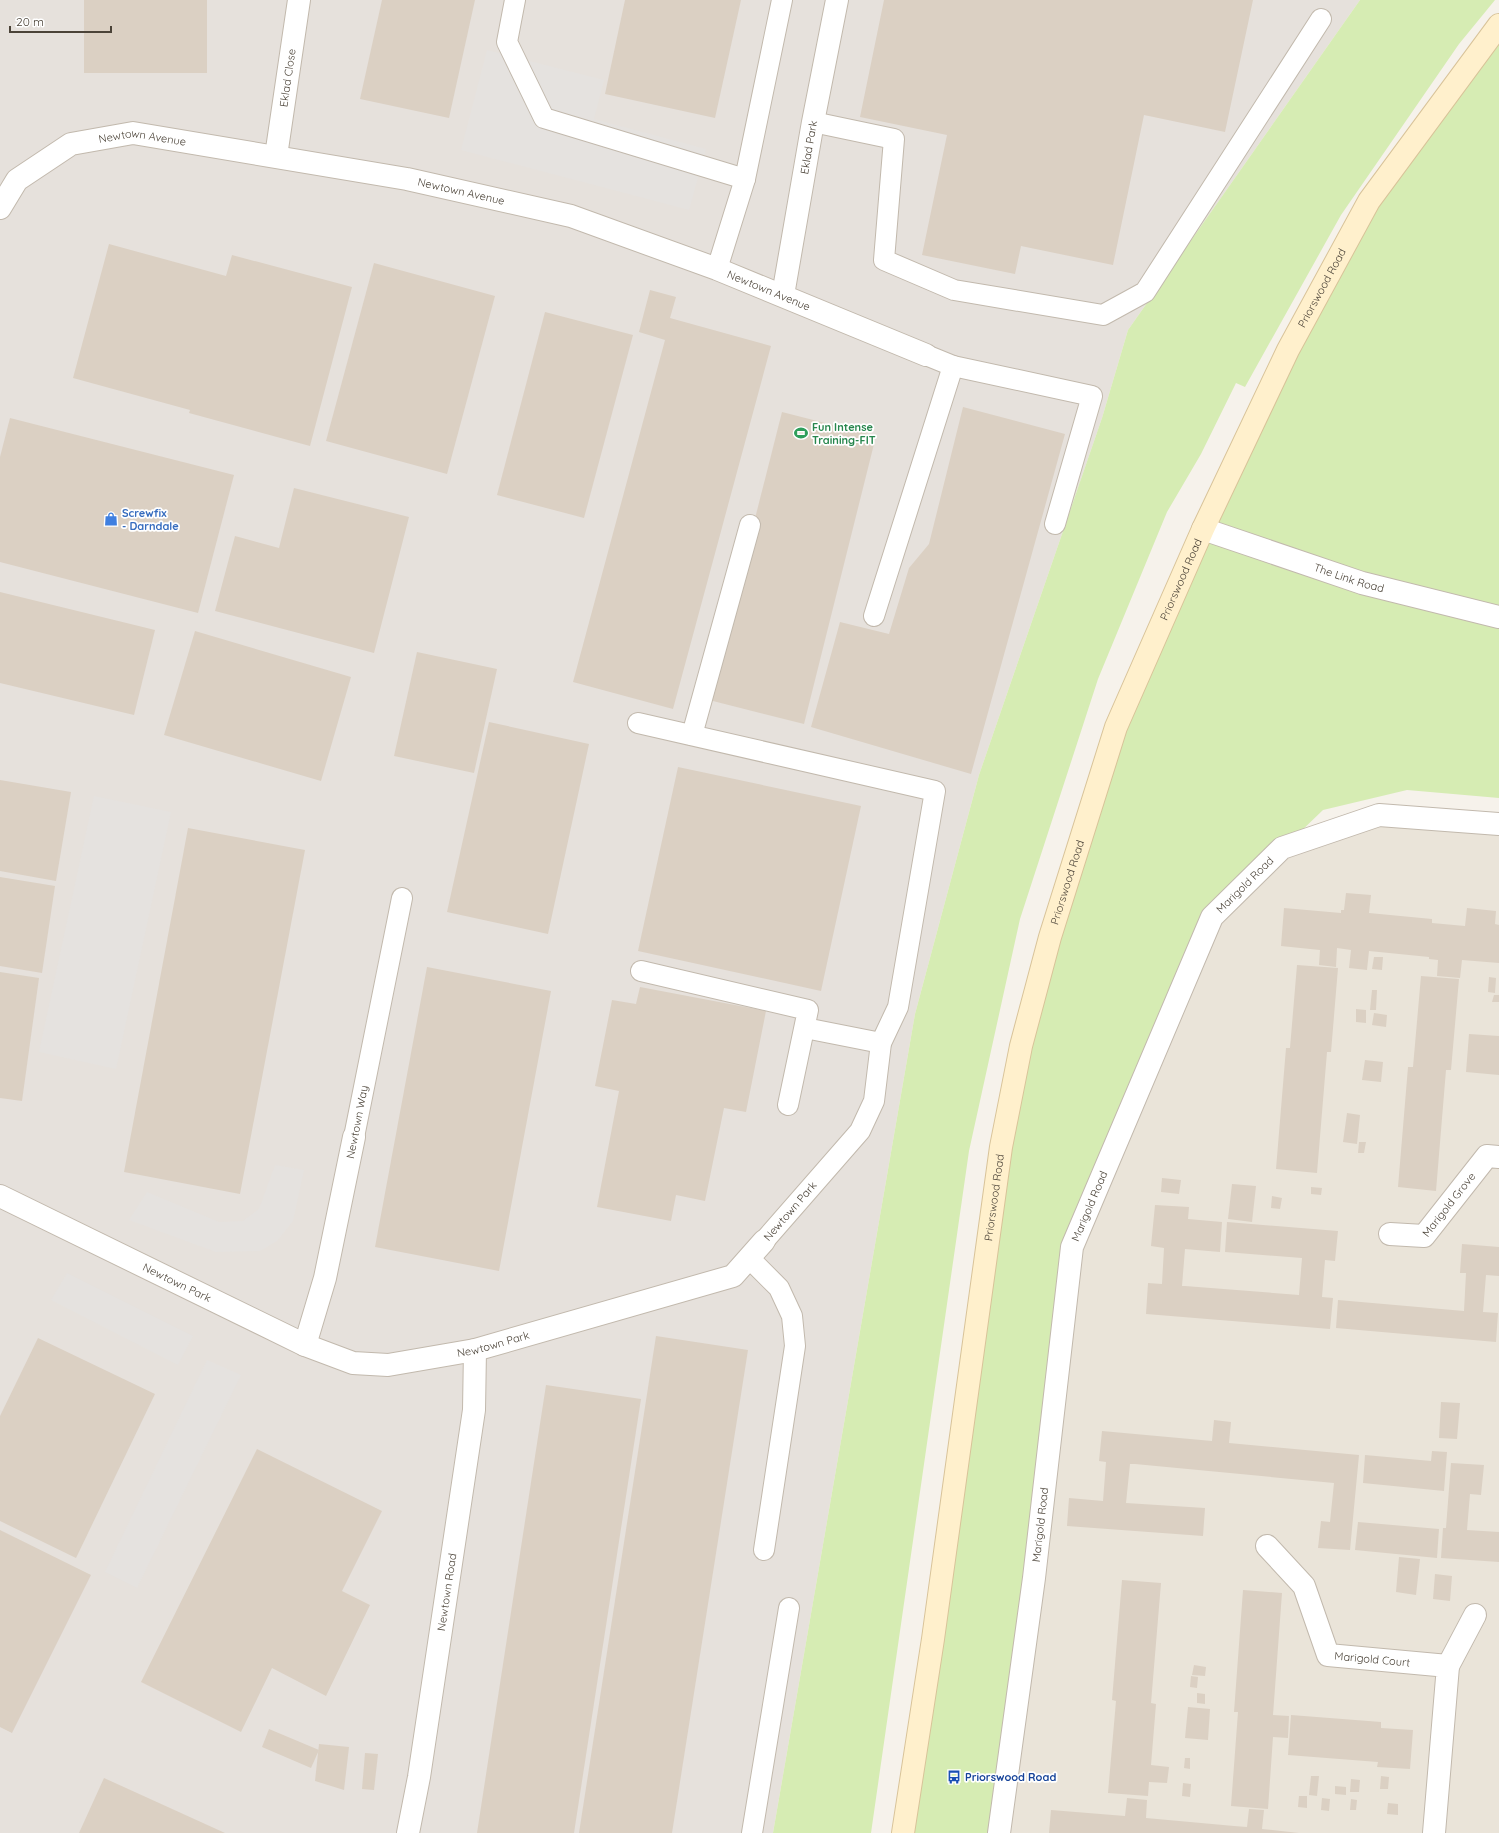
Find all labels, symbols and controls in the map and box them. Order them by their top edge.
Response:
scale bar [10,8,111,34]
text: 20 m [16,14,44,29]
street label: Eklad Close [276,48,299,108]
street label: Eklad Park [797,119,820,175]
street label: Newtown Avenue [97,126,187,149]
street label: Newtown Avenue [416,175,506,208]
street label: Priorswood Road [1295,246,1349,330]
street label: Newtown Avenue [725,267,813,314]
place label: Fun Intense Training-FIT [812,420,876,447]
sports icon: Fun Intense Training-FIT [793,425,809,441]
place label: Screwfix - Darndale [122,506,179,533]
shop icon: Screwfix - Darndale [103,511,119,527]
street label: Priorswood Road [1157,536,1205,623]
street label: The Link Road [1312,560,1386,595]
street label: Priorswood Road [1047,838,1087,926]
street label: Marigold Road [1213,853,1276,916]
street label: Newtown Way [343,1084,371,1160]
street label: Priorswood Road [981,1153,1007,1242]
street label: Marigold Road [1068,1169,1110,1243]
street label: Marigold Grove [1419,1170,1478,1240]
street label: Newtown Park [760,1178,820,1244]
street label: Newtown Park [141,1260,214,1305]
street label: Newtown Park [456,1328,531,1360]
street label: Marigold Road [1029,1487,1051,1563]
street label: Newtown Road [434,1552,459,1632]
street label: Marigold Court [1334,1649,1411,1670]
bus stop icon: Priorswood Road [946,1769,962,1785]
place label: Priorswood Road [965,1770,1056,1784]

